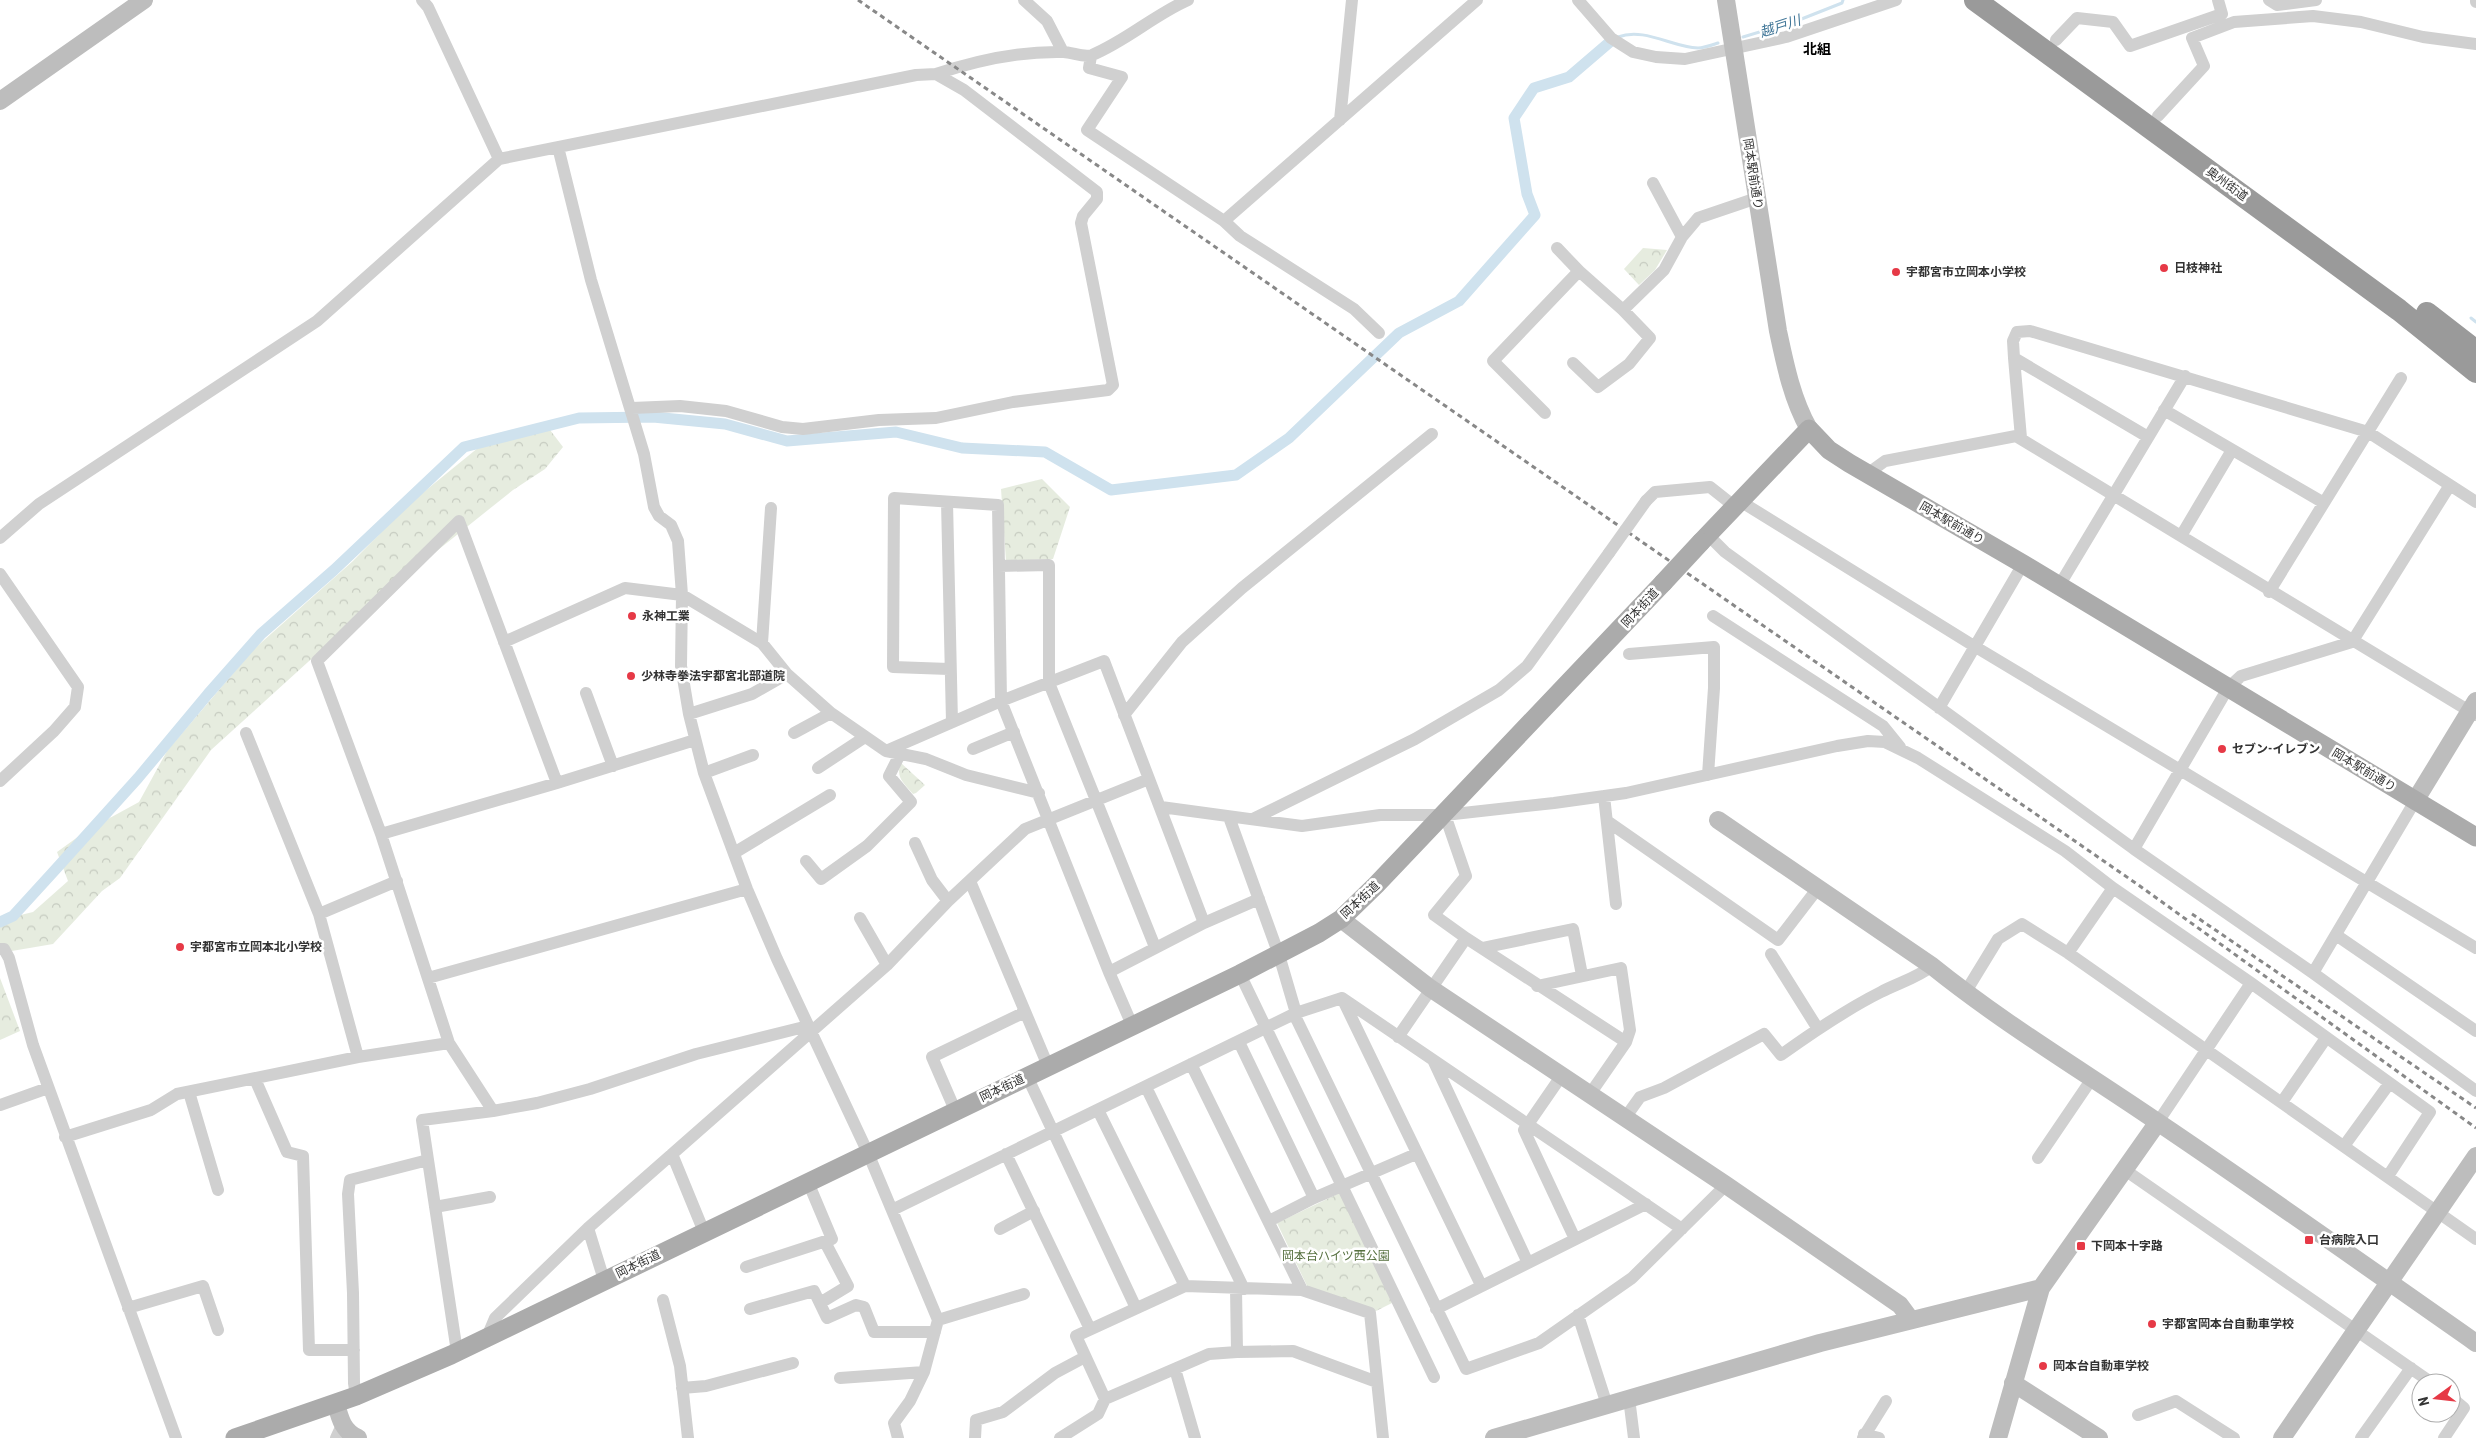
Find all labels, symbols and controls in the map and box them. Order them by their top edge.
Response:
water label: 越戸川 [1758,11,1804,40]
district label: 北組 [1803,41,1831,57]
street label: 岡本駅前通り [1740,137,1766,211]
street label: 奥州街道 [2203,164,2251,204]
place label: 日枝神社 [2174,261,2222,275]
marker: 日枝神社 [2158,262,2170,274]
place label: 宇都宮市立岡本小学校 [1906,265,2026,279]
marker: 宇都宮市立岡本小学校 [1890,266,1902,278]
street label: 岡本駅前通り [1917,499,1987,547]
street label: 岡本街道 [1619,586,1661,630]
place label: 永神工業 [642,609,690,623]
marker: 永神工業 [626,610,638,622]
place label: 少林寺拳法宇都宮北部道院 [641,669,785,683]
marker: 少林寺拳法宇都宮北部道院 [625,670,637,682]
place label: セブン-イレブン [2232,742,2320,756]
marker: セブン-イレブン [2216,743,2228,755]
street label: 岡本駅前通り [2330,745,2398,795]
street label: 岡本街道 [1338,879,1382,921]
place label: 宇都宮市立岡本北小学校 [190,940,322,954]
marker: 宇都宮市立岡本北小学校 [174,941,186,953]
street label: 岡本街道 [977,1072,1027,1104]
place label: 台病院入口 [2319,1233,2379,1247]
marker: 台病院入口 [2303,1234,2315,1246]
place label: 下岡本十字路 [2091,1239,2163,1253]
marker: 下岡本十字路 [2075,1240,2087,1252]
street label: 岡本街道 [613,1247,663,1281]
park label: 岡本台ハイツ西公園 [1282,1249,1390,1263]
place label: 宇都宮岡本台自動車学校 [2162,1317,2294,1331]
marker: 宇都宮岡本台自動車学校 [2146,1318,2158,1330]
place label: 岡本台自動車学校 [2053,1359,2149,1373]
marker: 岡本台自動車学校 [2037,1360,2049,1372]
north arrow [2411,1373,2461,1423]
text: N [2415,1395,2432,1408]

